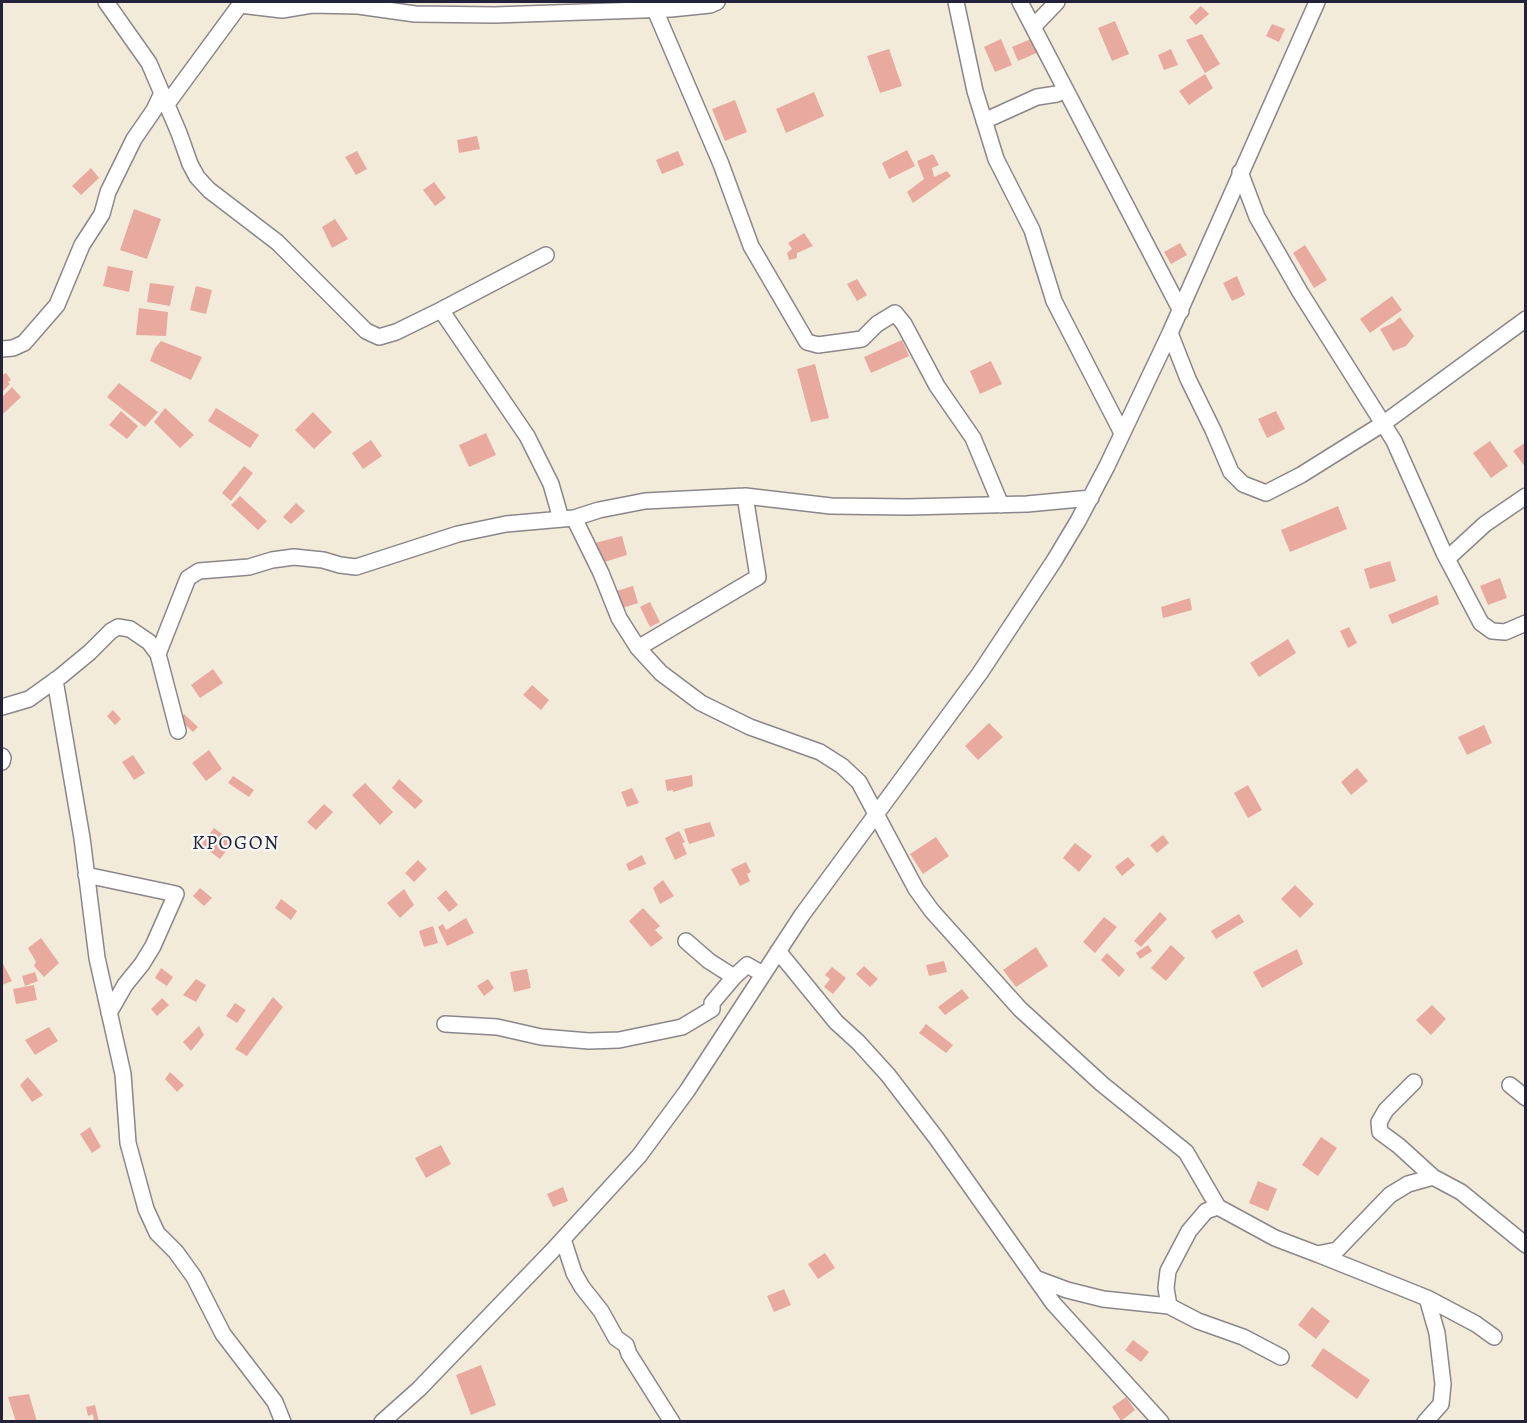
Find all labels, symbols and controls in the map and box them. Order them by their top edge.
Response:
district label: KPOGON [192,832,280,856]

